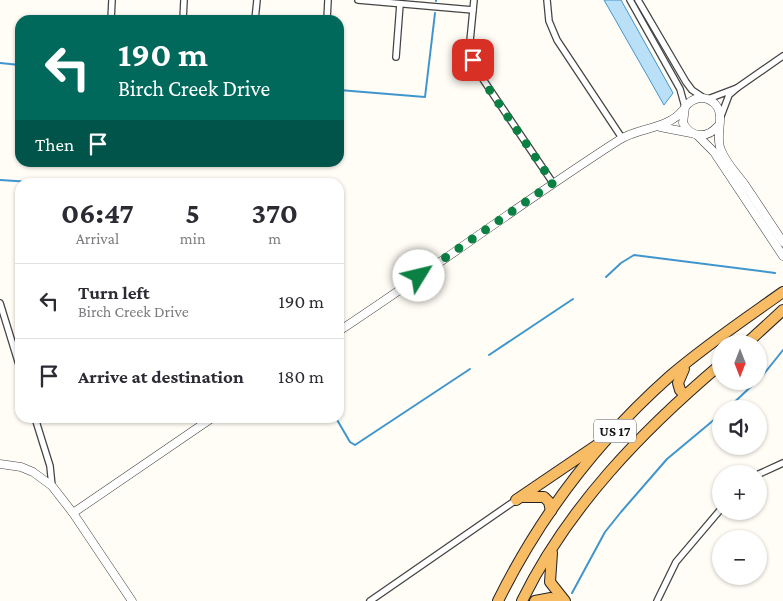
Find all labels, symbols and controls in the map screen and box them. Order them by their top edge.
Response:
icon: left [35,35,100,100]
text: 190 m [118,35,208,74]
pin [452,39,494,81]
icon: arrive [459,46,487,74]
text: Birch Creek Drive [118,76,270,101]
icon: arrive [84,130,112,158]
text: Then [35,134,74,155]
text: 06:47 [61,196,134,229]
text: 5 [185,196,200,229]
text: 370 [251,196,298,229]
text: Arrival [76,230,119,247]
text: min [180,230,206,247]
text: m [268,230,281,247]
position arrow [392,249,444,301]
text: Turn left [78,282,150,303]
icon: left [35,287,63,315]
text: 190 m [278,291,324,312]
text: Birch Creek Drive [78,303,189,320]
north arrow [712,335,768,390]
map controls [712,335,767,585]
icon: arrive [35,362,63,390]
text: Arrive at destination [78,366,244,387]
text: 180 m [278,366,324,387]
button: sound [712,400,767,455]
road number: US 17 [594,420,636,442]
button: + [712,465,767,520]
button: − [712,530,767,585]

